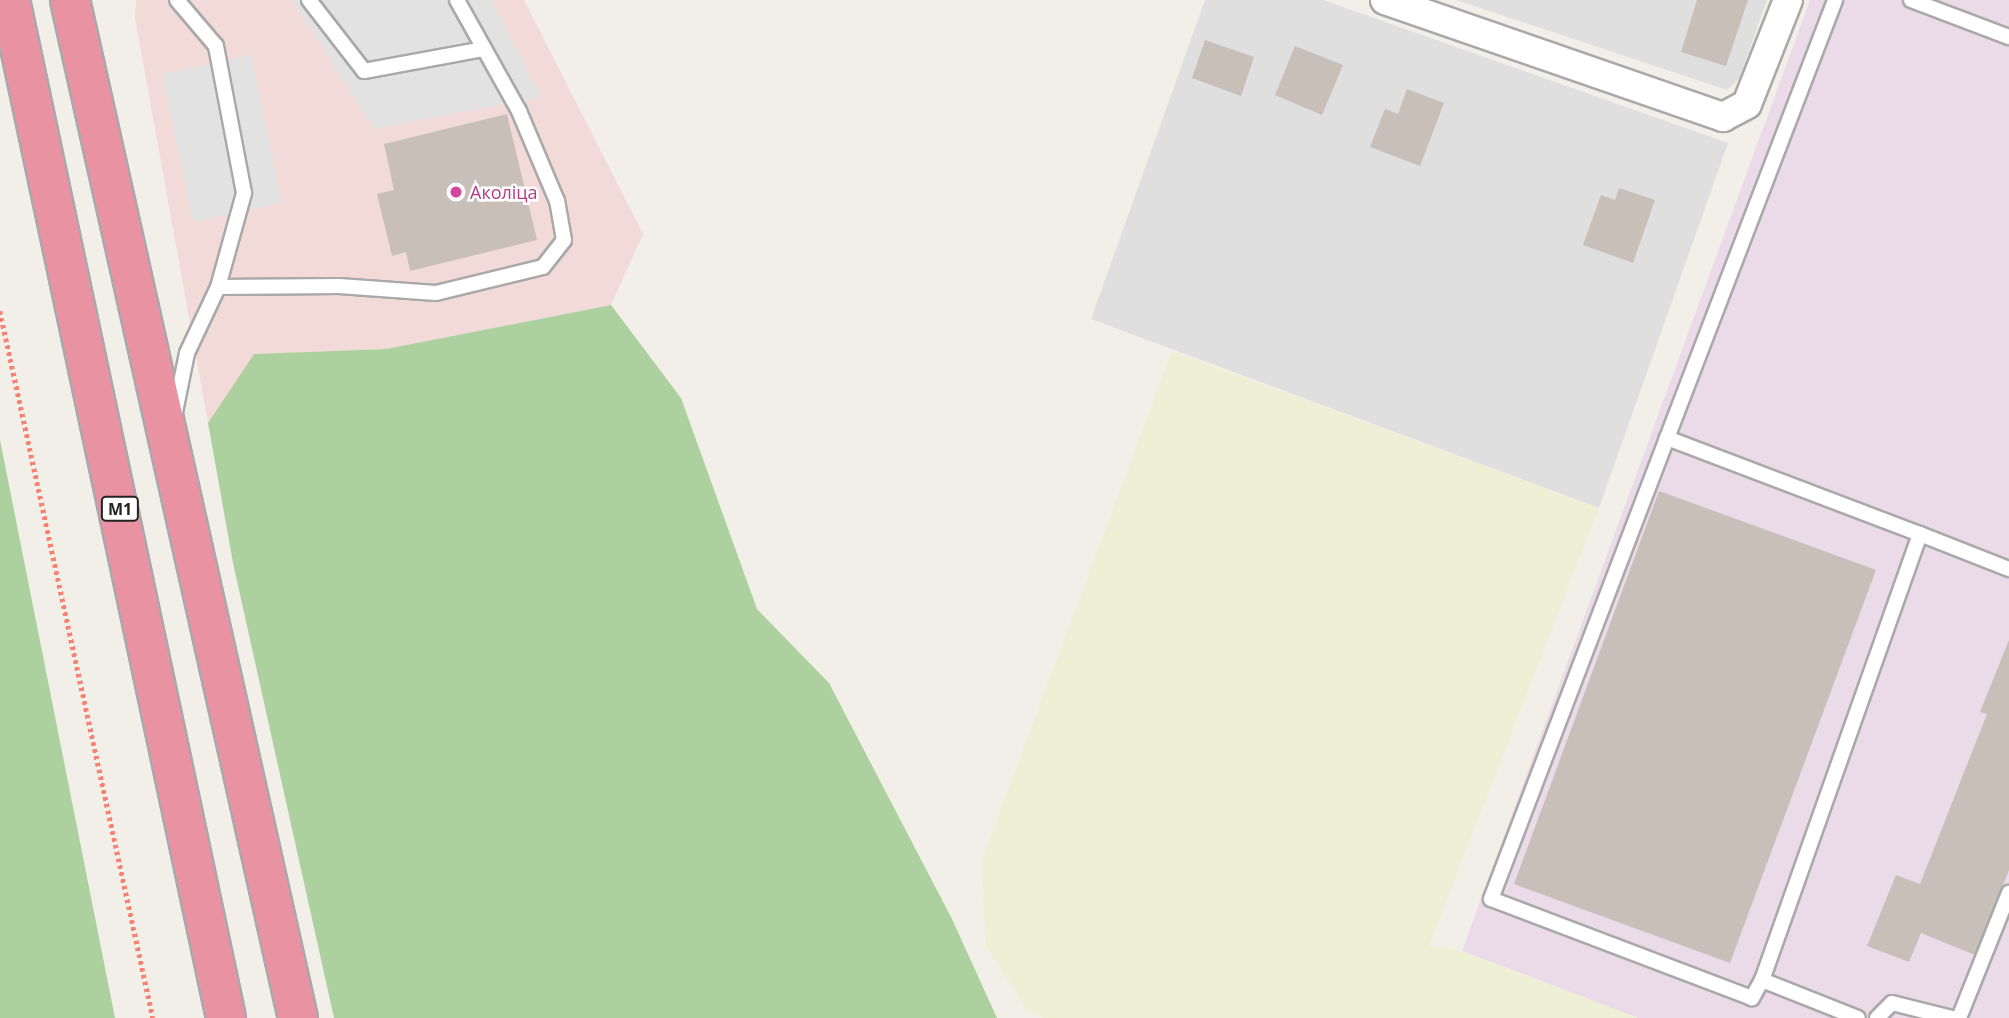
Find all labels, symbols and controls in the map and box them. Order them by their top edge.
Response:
place label: Аколіца [470,181,538,203]
marker: Аколіца [448,184,464,200]
road number: М1 [101,496,139,522]

